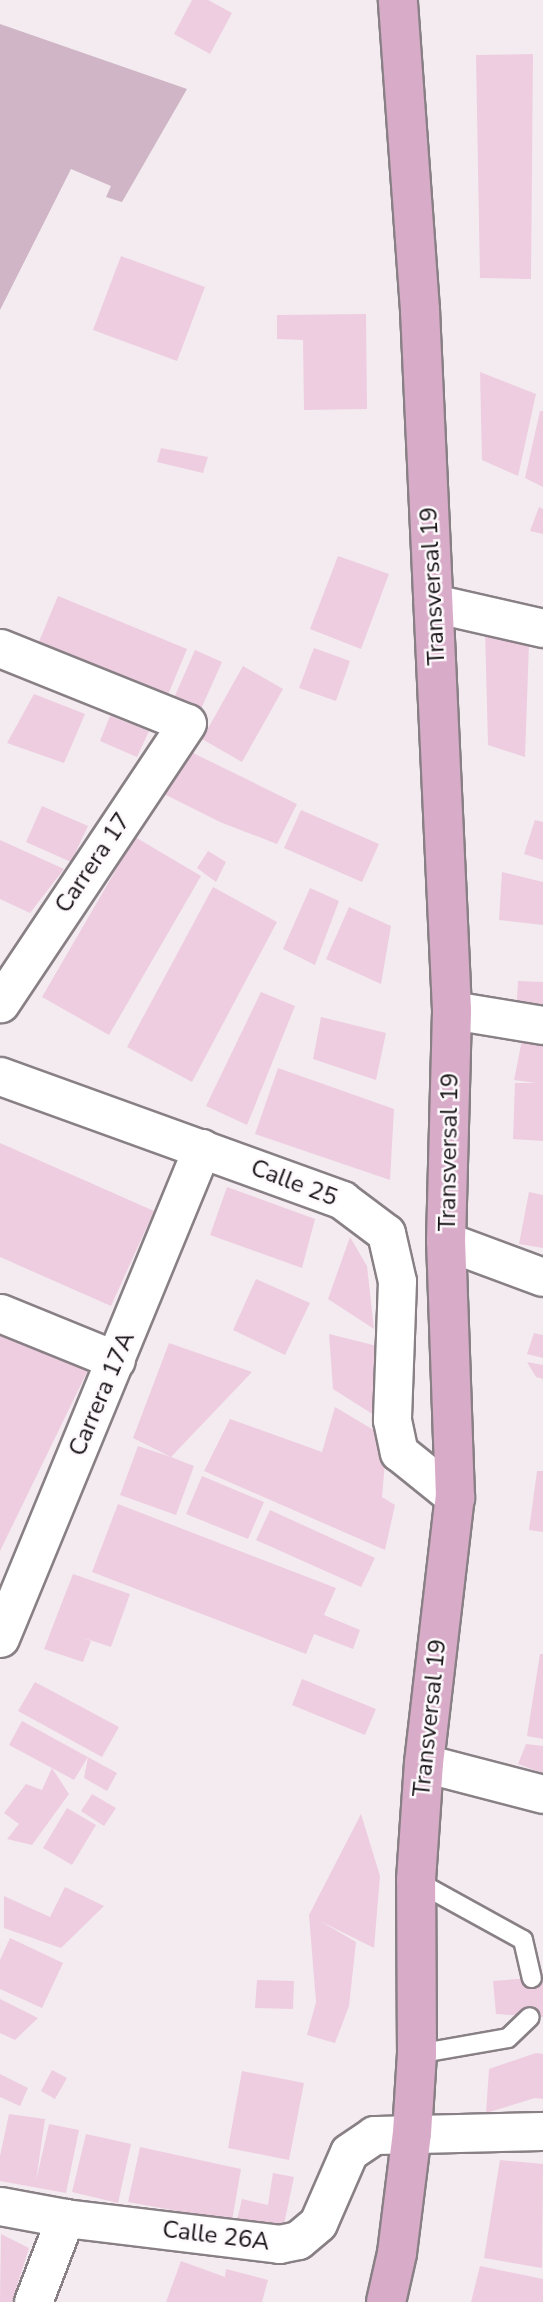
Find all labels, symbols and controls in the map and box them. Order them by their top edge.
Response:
street label: Transversal 19 [414,506,452,666]
street label: Carrera 17 [49,808,137,918]
street label: Transversal 19 [433,1073,465,1231]
street label: Calle 25 [247,1153,341,1213]
street label: Carrera 17A [63,1328,141,1460]
street label: Transversal 19 [407,1638,453,1798]
street label: Calle 26A [161,2215,271,2257]

